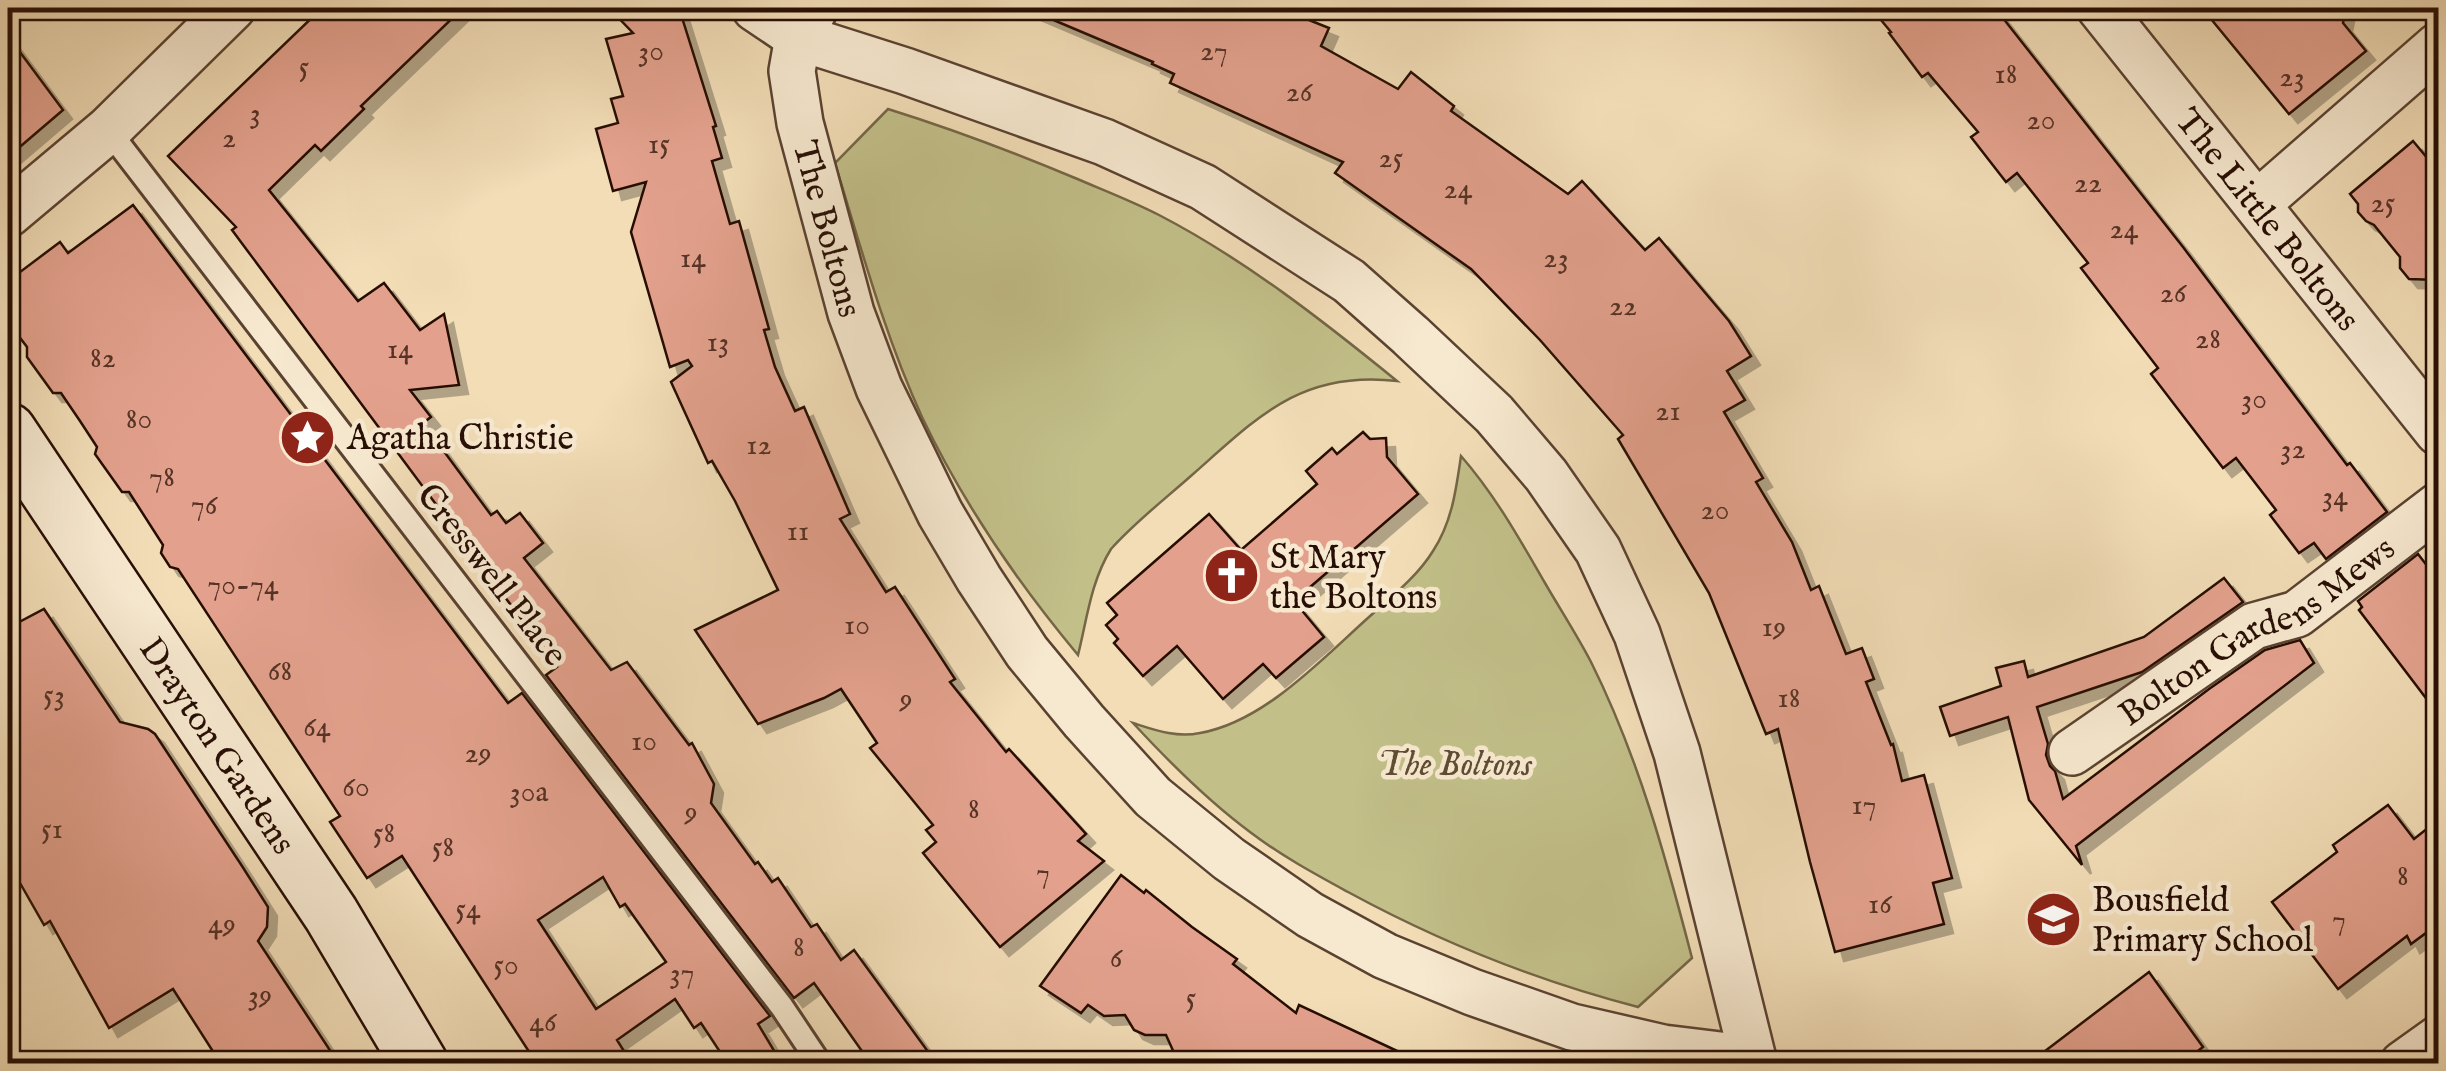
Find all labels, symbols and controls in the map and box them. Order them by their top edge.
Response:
house number: 30 [638,33,664,71]
house number: 27 [1200,33,1228,71]
house number: 5 [299,49,310,87]
house number: 18 [1995,56,2017,94]
house number: 23 [2279,59,2305,97]
house number: 26 [1286,74,1314,112]
house number: 3 [249,95,261,133]
street label: The Little Boltons [2164,100,2369,341]
house number: 20 [2027,102,2055,140]
house number: 2 [222,120,236,158]
house number: 15 [648,126,670,164]
street label: The Boltons [781,136,871,322]
house number: 25 [1379,140,1404,178]
house number: 22 [2074,165,2102,203]
house number: 24 [1444,171,1473,209]
house number: 25 [2371,185,2396,223]
house number: 24 [2110,211,2139,249]
house number: 14 [680,240,706,278]
house number: 23 [1543,240,1569,278]
house number: 26 [2160,275,2188,313]
house number: 22 [1609,288,1637,326]
house number: 28 [2195,321,2221,359]
house number: 13 [707,324,729,362]
house number: 14 [387,331,413,369]
house number: 82 [90,340,116,378]
house number: 30 [2241,381,2267,419]
house number: 21 [1655,393,1681,431]
house number: 80 [126,401,152,439]
place icon: Agatha Christie [278,407,338,467]
place label: Agatha Christie [346,417,574,462]
house number: 12 [746,427,772,465]
house number: 32 [2280,431,2306,469]
house number: 78 [149,459,175,497]
street label: Cresswell Place [406,475,577,676]
house number: 34 [2322,478,2348,516]
house number: 76 [191,487,219,525]
house number: 20 [1701,492,1729,530]
house number: 11 [787,513,809,551]
street label: Bolton Gardens Mews [2111,527,2405,738]
place label: St Mary the Boltons [1270,536,1437,621]
church icon: St Mary the Boltons [1201,546,1261,606]
house number: 70-74 [207,567,279,605]
house number: 10 [844,607,870,645]
house number: 19 [1762,609,1786,647]
street label: Drayton Gardens [127,630,305,864]
house number: 68 [268,653,292,691]
house number: 53 [43,677,65,715]
house number: 18 [1778,680,1800,718]
house number: 9 [898,681,913,719]
house number: 64 [303,709,331,747]
house number: 10 [631,723,657,761]
house number: 29 [464,735,492,773]
park label: The Boltons [1378,743,1533,788]
house number: 60 [342,769,370,807]
house number: 30a [510,774,548,812]
house number: 17 [1851,787,1877,825]
house number: 8 [968,791,980,829]
house number: 9 [683,794,698,832]
house number: 51 [41,811,63,849]
house number: 58 [373,815,395,853]
house number: 58 [432,829,454,867]
house number: 7 [1036,855,1050,893]
house number: 8 [2397,858,2409,896]
place label: Bousfield Primary School [2092,879,2313,964]
house number: 16 [1868,886,1893,924]
school or university icon: Bousfield Primary School [2023,889,2083,949]
house number: 54 [455,891,481,929]
house number: 7 [2332,902,2346,940]
house number: 49 [208,906,236,944]
house number: 8 [793,929,805,967]
house number: 6 [1110,940,1124,978]
house number: 50 [493,947,519,985]
house number: 37 [669,955,695,993]
house number: 39 [248,977,272,1015]
house number: 5 [1186,980,1197,1018]
house number: 46 [529,1004,558,1042]

